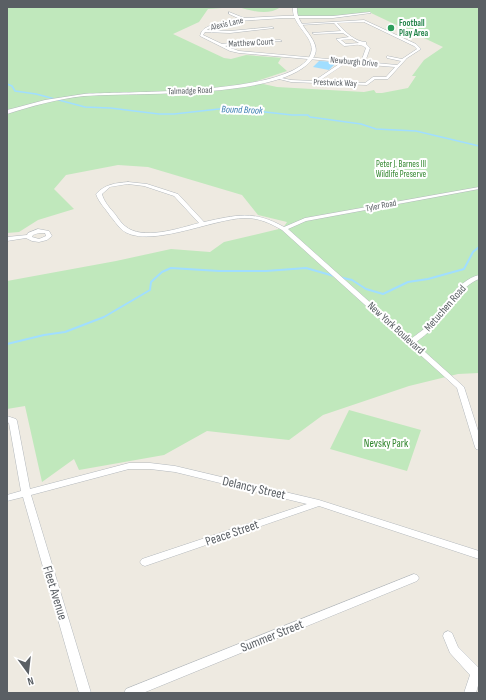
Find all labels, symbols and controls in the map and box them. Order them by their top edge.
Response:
street label: Alexis Lane [209,15,245,33]
place label: Football Play Area [399,18,429,39]
marker: Football Play Area [386,23,396,33]
street label: Matthew Court [228,36,274,50]
street label: Newburgh Drive [330,54,379,70]
street label: Prestwick Way [313,77,357,89]
street label: Talmadge Road [167,85,213,97]
water label: Bound Brook [221,103,263,117]
park label: Peter J. Barnes III Wildlife Preserve [376,159,427,180]
street label: Tyler Road [365,198,398,214]
street label: Metuchen Road [421,282,469,334]
street label: New York Boulevard [365,299,427,357]
park label: Nevsky Park [364,437,409,450]
street label: Delancy Street [221,473,287,503]
street label: Peace Street [203,516,261,550]
street label: Fleet Avenue [39,564,71,622]
street label: Summer Street [238,616,306,656]
north arrow [8,652,48,692]
text: N [26,674,35,688]

